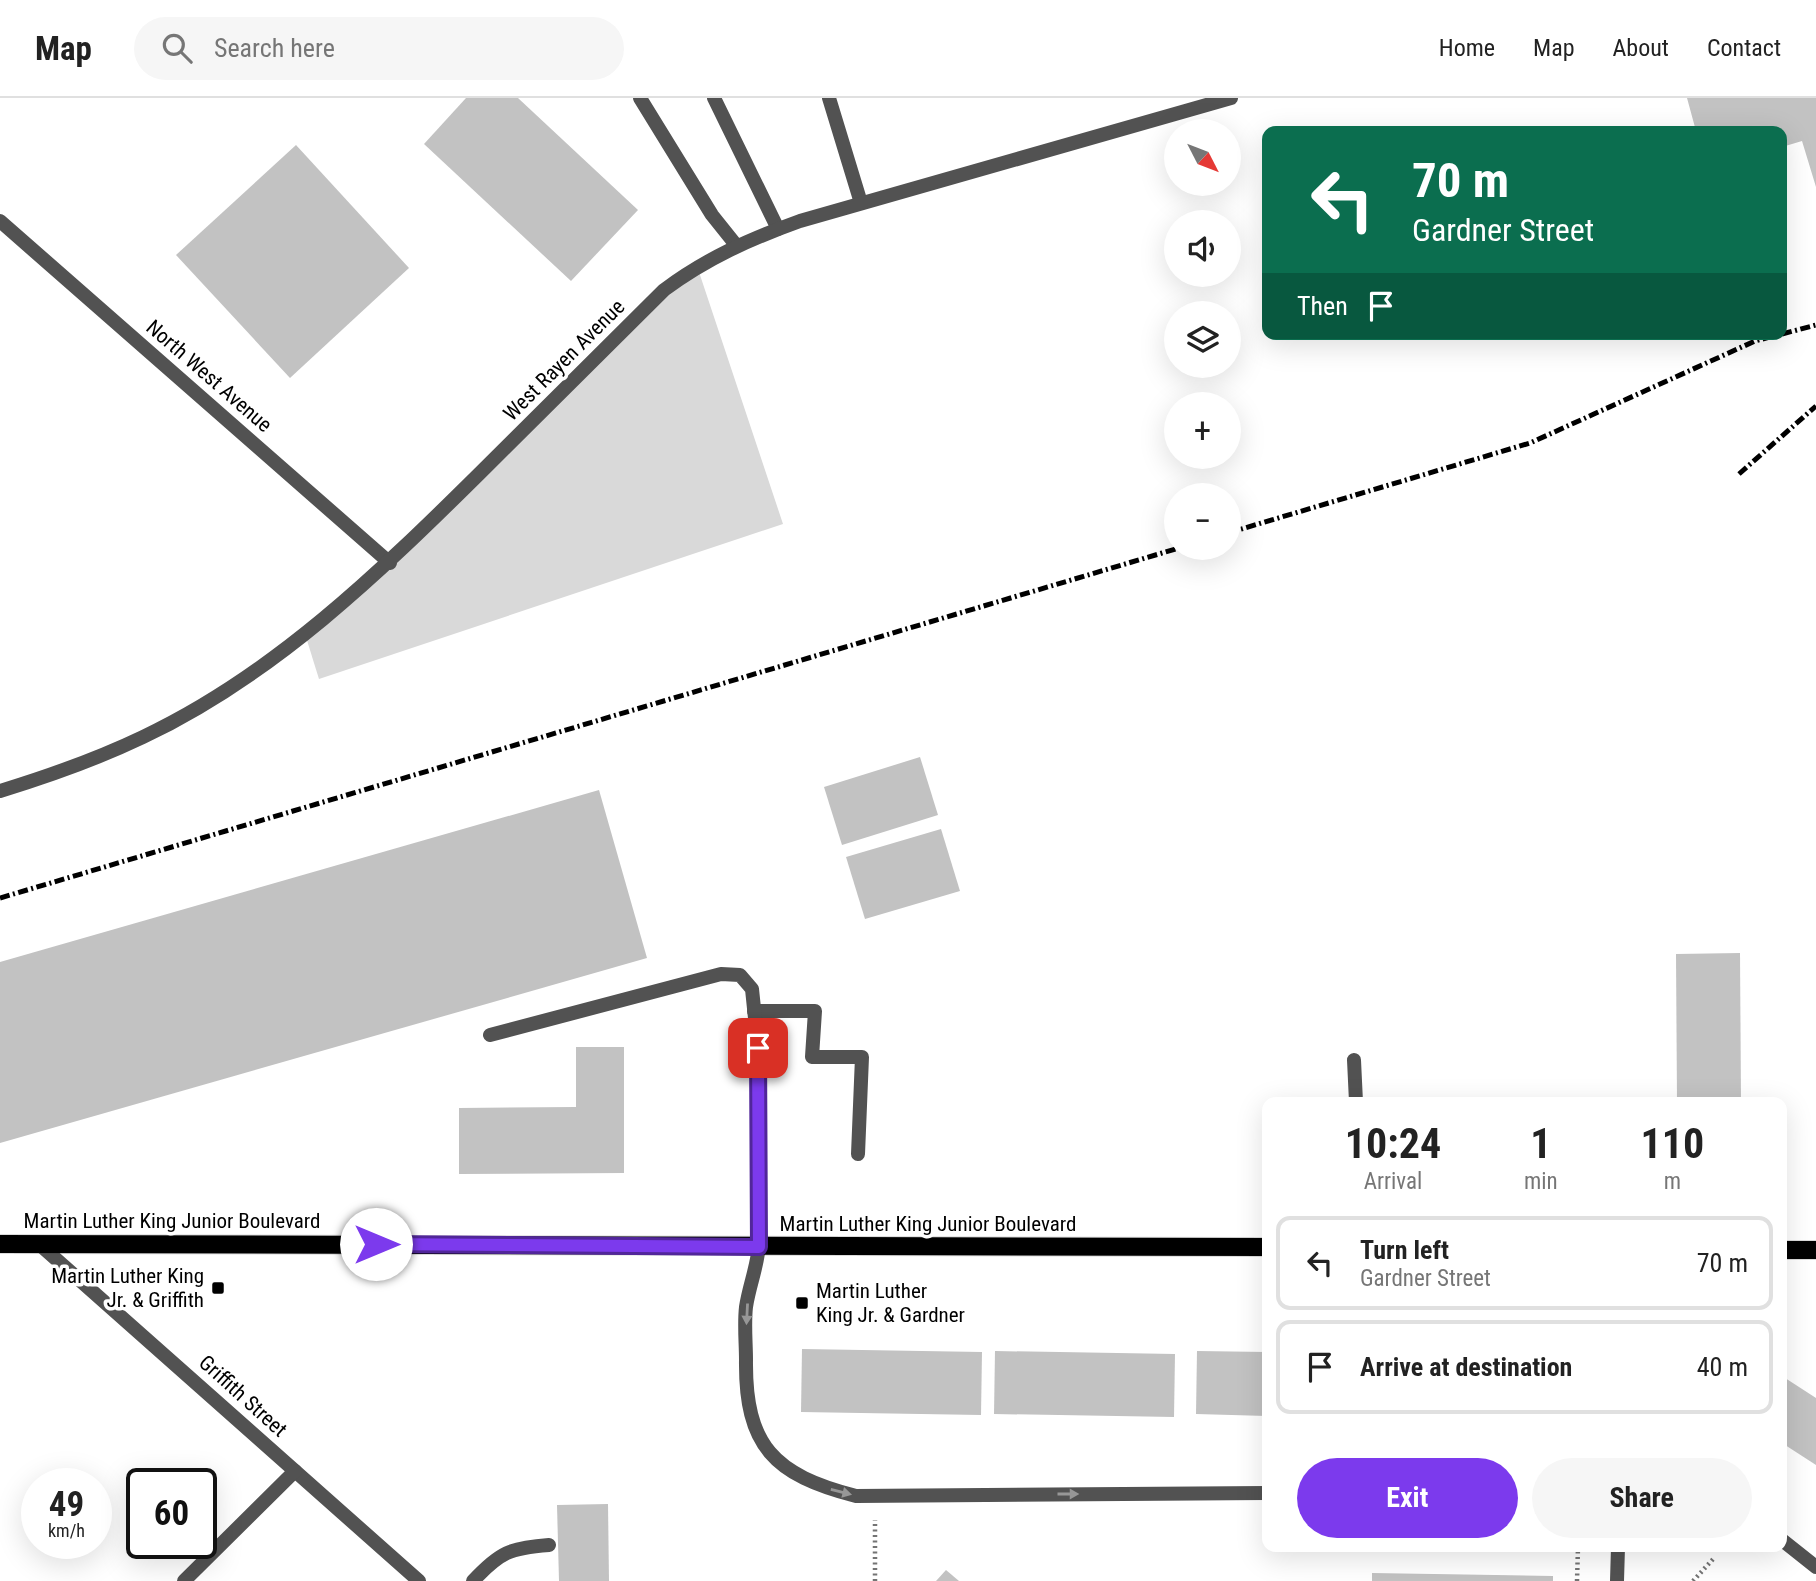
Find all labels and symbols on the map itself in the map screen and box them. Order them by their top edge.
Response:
north arrow [1164,119,1241,196]
street label: West Rayen Avenue [499,294,630,425]
street label: North West Avenue [141,315,277,437]
pin [728,1018,788,1078]
position arrow [339,1207,413,1281]
street label: Martin Luther King Junior Boulevard [24,1209,320,1233]
street label: Martin Luther King Junior Boulevard [780,1212,1076,1236]
place label: Martin Luther King Jr. & Griffith [51,1264,204,1312]
place label: Martin Luther King Jr. & Gardner [816,1279,965,1327]
marker: Martin Luther King Jr. & Griffith [210,1280,226,1296]
marker: Martin Luther King Jr. & Gardner [794,1295,810,1311]
one-way arrow [741,1303,752,1325]
street label: Griffith Street [194,1350,292,1442]
speed limit sign: 60 [126,1468,217,1559]
one-way arrow [830,1487,852,1498]
one-way arrow [1057,1488,1079,1500]

